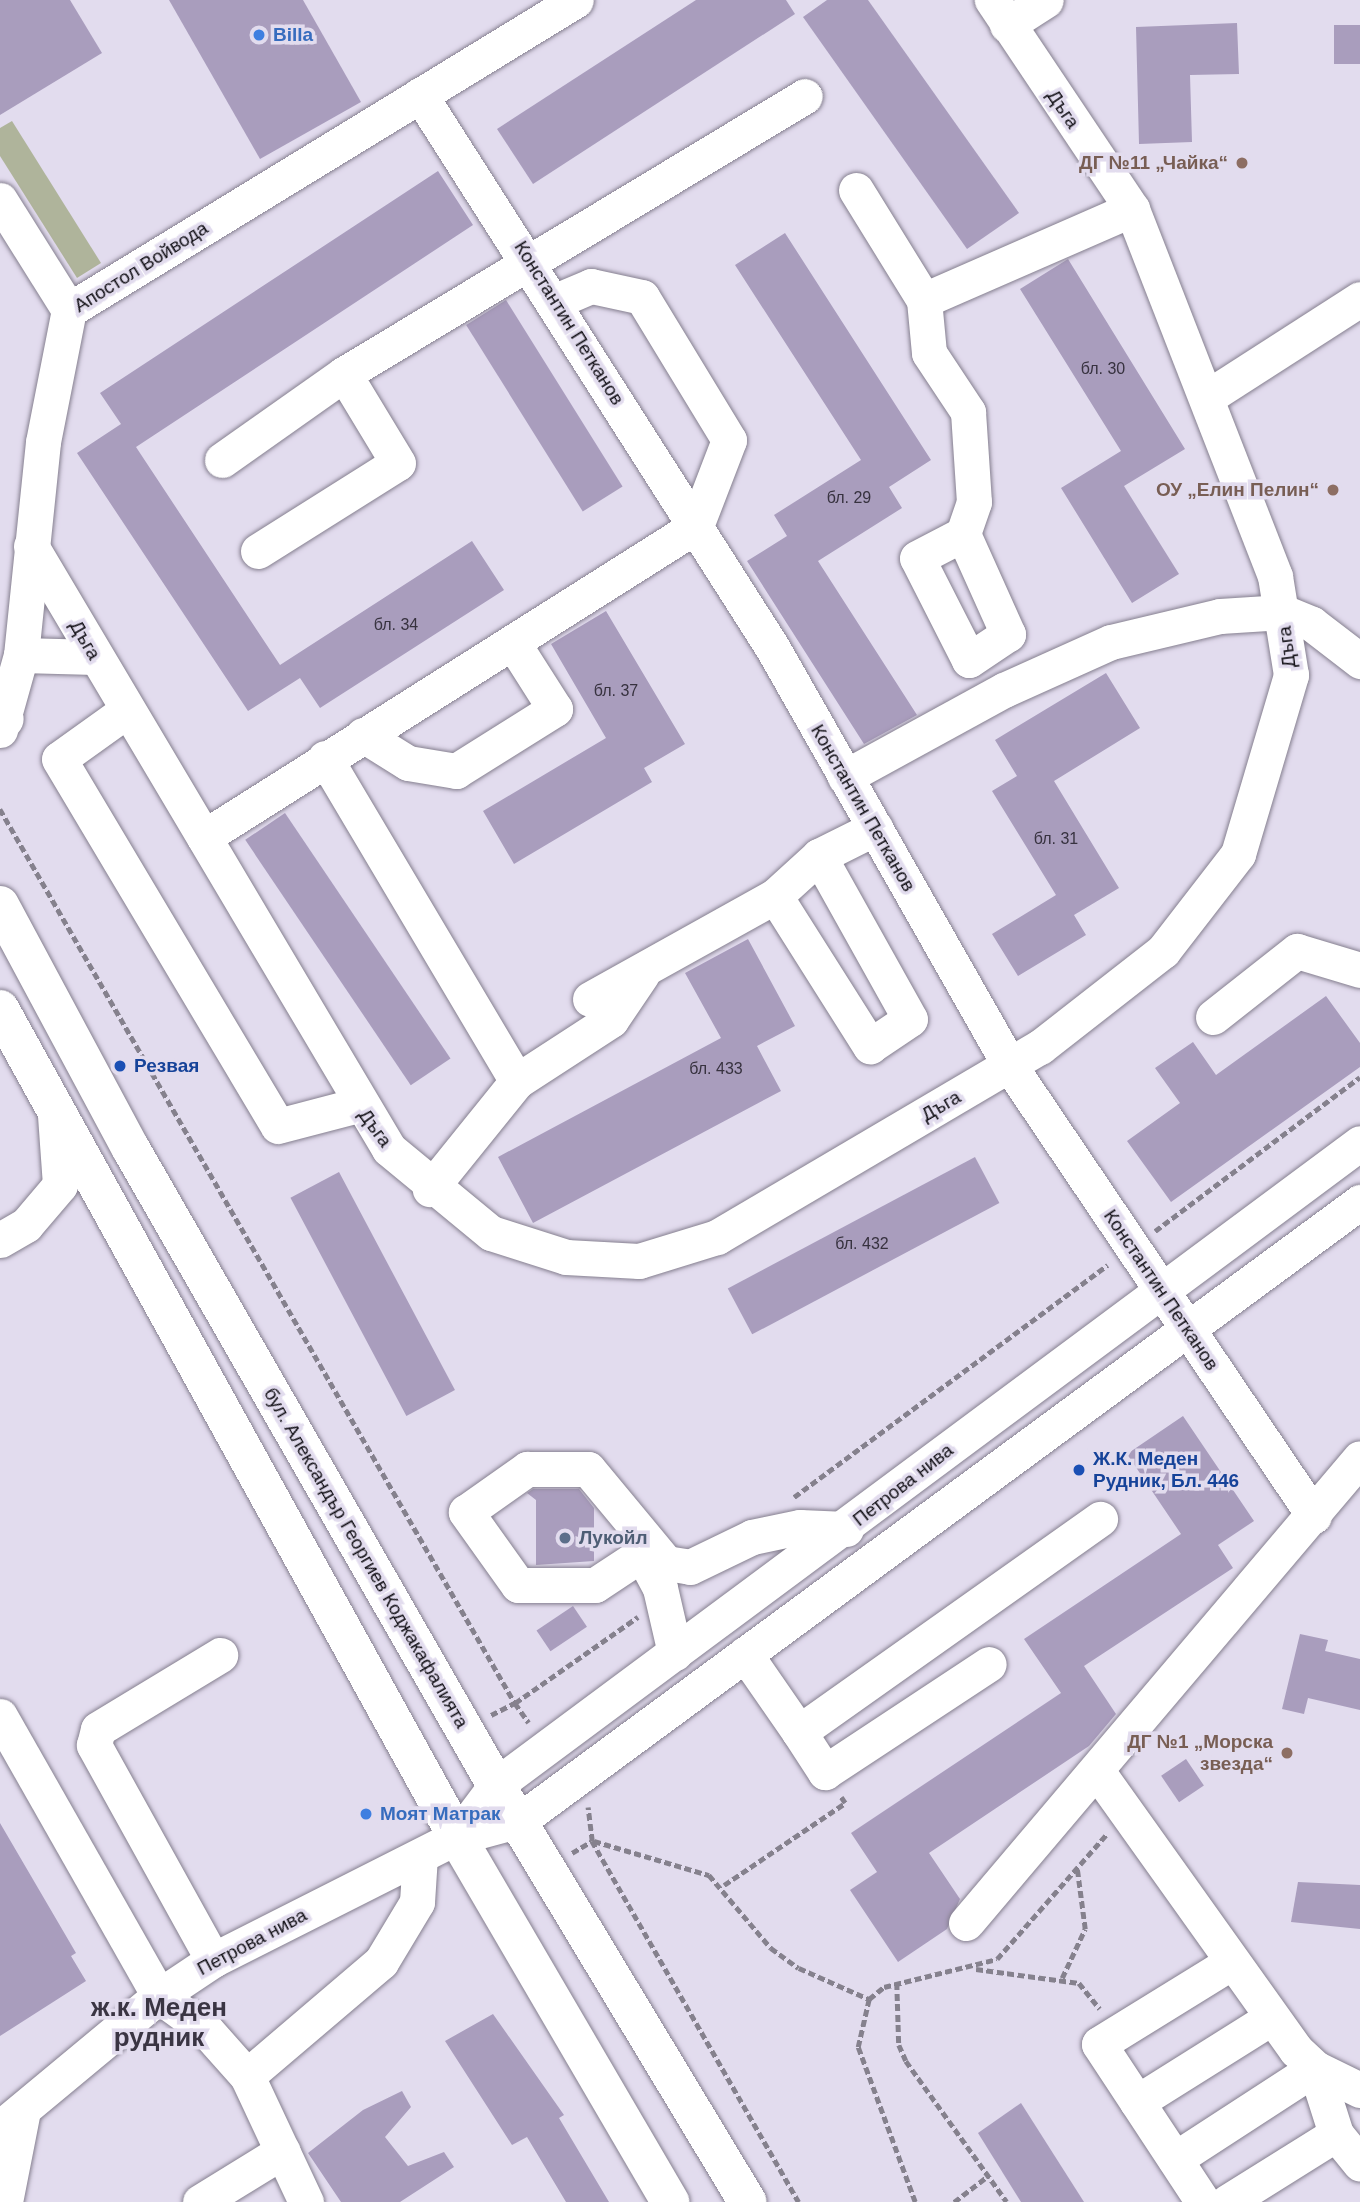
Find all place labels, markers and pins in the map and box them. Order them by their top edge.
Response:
place label: Billa [273,24,313,46]
marker: Billa [251,27,267,43]
place label: ДГ №11 „Чайка“ [1079,152,1228,174]
marker: ДГ №11 „Чайка“ [1234,155,1250,171]
place label: ОУ „Елин Пелин“ [1156,479,1319,501]
marker: ОУ „Елин Пелин“ [1325,482,1341,498]
place label: Резвая [134,1055,199,1077]
marker: Резвая [112,1058,128,1074]
place label: Ж.К. Меден Рудник, Бл. 446 [1093,1448,1239,1492]
marker: Ж.К. Меден Рудник, Бл. 446 [1071,1462,1087,1478]
place label: Лукойл [579,1527,648,1549]
marker: Лукойл [557,1530,573,1546]
place label: ДГ №1 „Морска звезда“ [1127,1731,1273,1775]
marker: ДГ №1 „Морска звезда“ [1279,1745,1295,1761]
place label: Моят Матрак [380,1803,500,1825]
marker: Моят Матрак [358,1806,374,1822]

